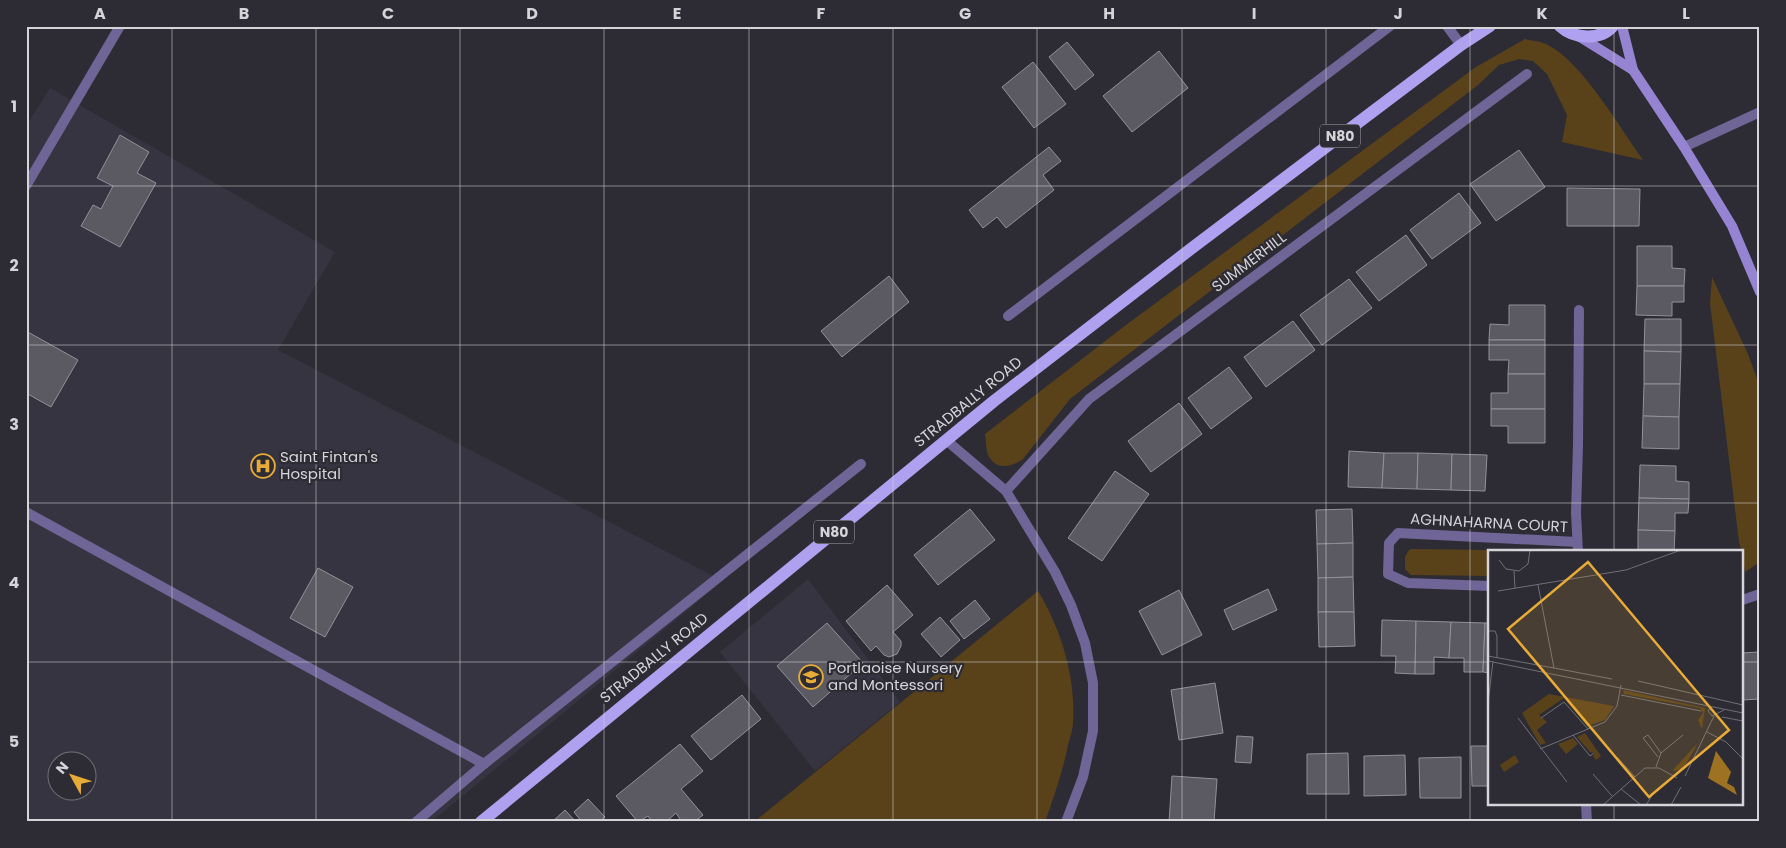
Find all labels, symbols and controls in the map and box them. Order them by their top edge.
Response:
text: A [94,2,106,25]
text: B [239,2,249,25]
text: C [382,2,394,25]
text: D [526,2,538,25]
text: E [673,2,681,25]
text: F [817,2,826,25]
text: G [959,2,971,25]
text: H [1103,2,1115,25]
text: I [1252,2,1256,25]
text: J [1393,2,1403,25]
text: K [1536,2,1548,25]
text: L [1682,2,1690,25]
text: 1 [11,95,17,118]
road number: N80 [1320,124,1360,148]
street label: SUMMERHILL [1207,226,1291,297]
text: 2 [9,254,19,277]
street label: STRADBALLY ROAD [909,351,1026,452]
text: 3 [9,413,19,436]
place label: Saint Fintan's Hospital [280,446,378,484]
hospital icon: Saint Fintan's Hospital [250,453,276,479]
street label: AGHNAHARNA COURT [1410,508,1568,537]
road number: N80 [814,520,854,544]
inset map [1488,550,1744,806]
text: 4 [9,571,20,594]
street label: STRADBALLY ROAD [595,607,712,708]
place label: Portlaoise Nursery and Montessori [828,657,963,695]
school or university icon: Portlaoise Nursery and Montessori [798,664,824,690]
text: 5 [9,730,19,753]
north arrow [48,750,98,800]
text: N [51,757,73,778]

